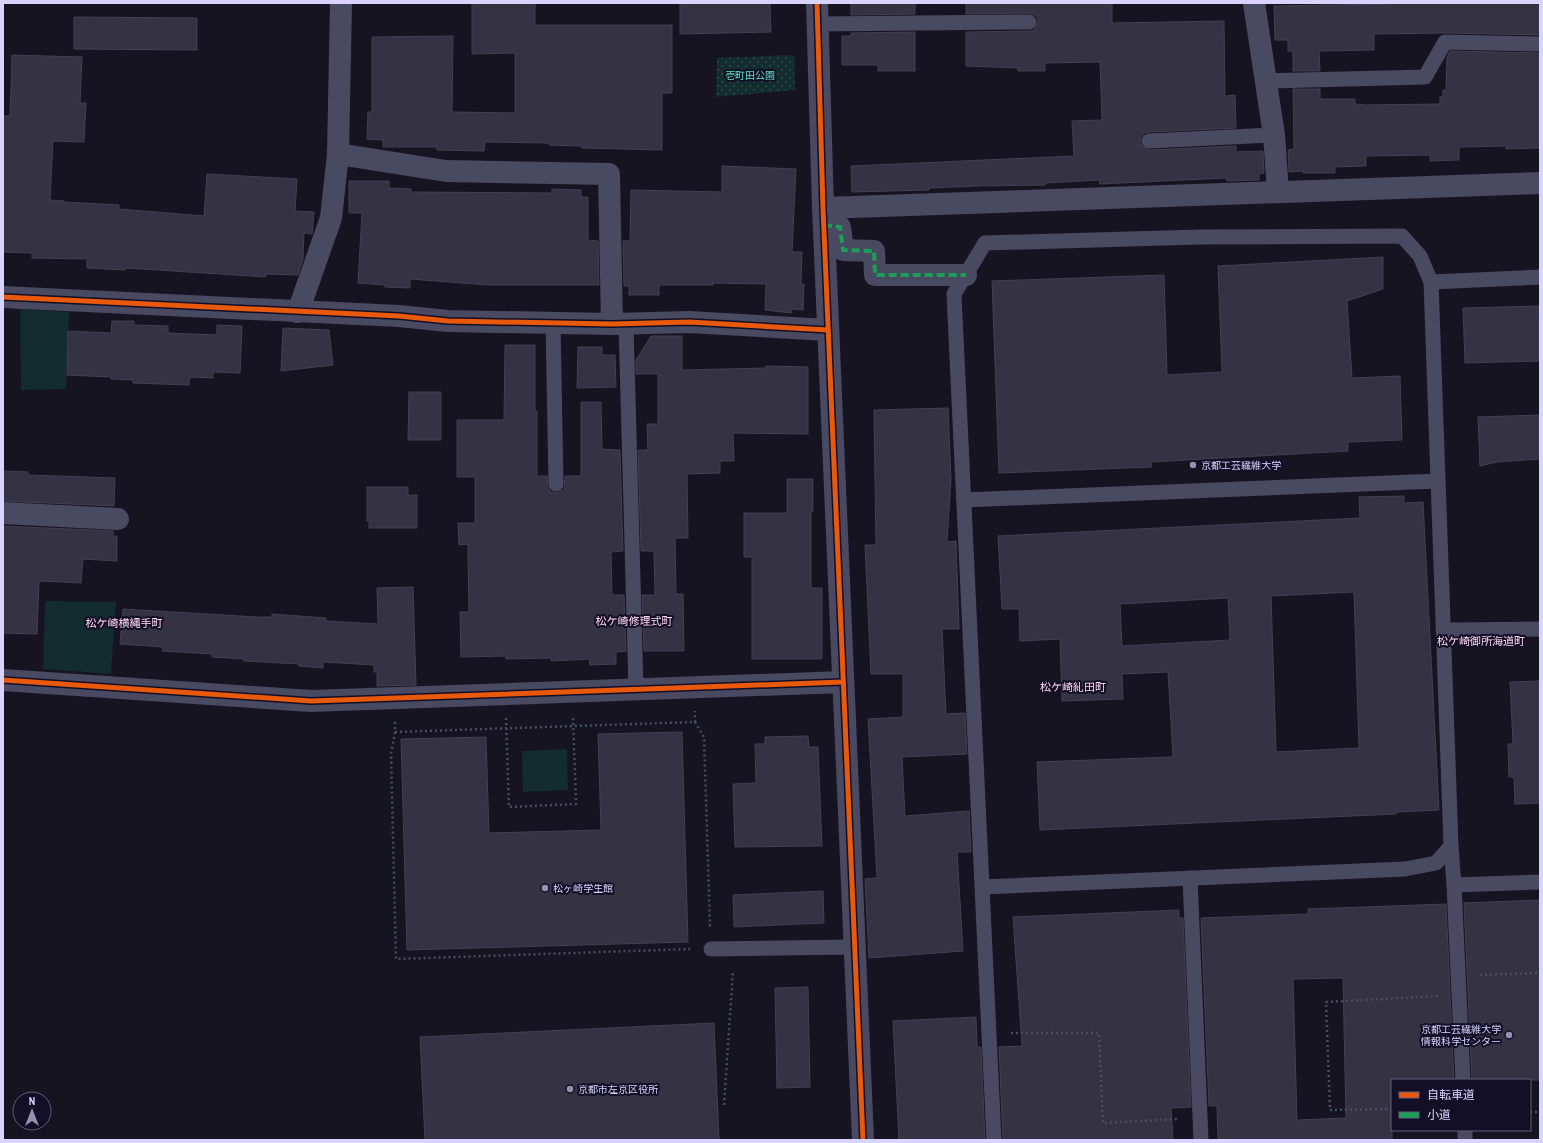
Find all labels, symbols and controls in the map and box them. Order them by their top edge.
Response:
park label: 壱町田公園 [725,69,775,82]
place label: 京都工芸繊維大学 [1201,459,1281,472]
marker: 京都工芸繊維大学 [1188,460,1198,470]
district label: 松ケ崎修理式町 [596,614,673,628]
district label: 松ケ崎横縄手町 [86,616,163,630]
district label: 松ケ崎御所海道町 [1437,634,1525,648]
district label: 松ケ崎糺田町 [1040,680,1106,694]
place label: 松ヶ崎学生館 [553,882,613,895]
marker: 松ヶ崎学生館 [540,883,550,893]
place label: 京都工芸繊維大学 情報科学センター [1421,1023,1501,1048]
marker: 京都工芸繊維大学 情報科学センター [1504,1030,1514,1040]
legend [1391,1079,1531,1131]
place label: 京都市左京区役所 [578,1083,658,1096]
marker: 京都市左京区役所 [565,1084,575,1094]
text: 自転車道 [1427,1087,1475,1103]
north arrow [12,1091,52,1131]
text: N [29,1094,35,1108]
text: 小道 [1427,1107,1451,1123]

